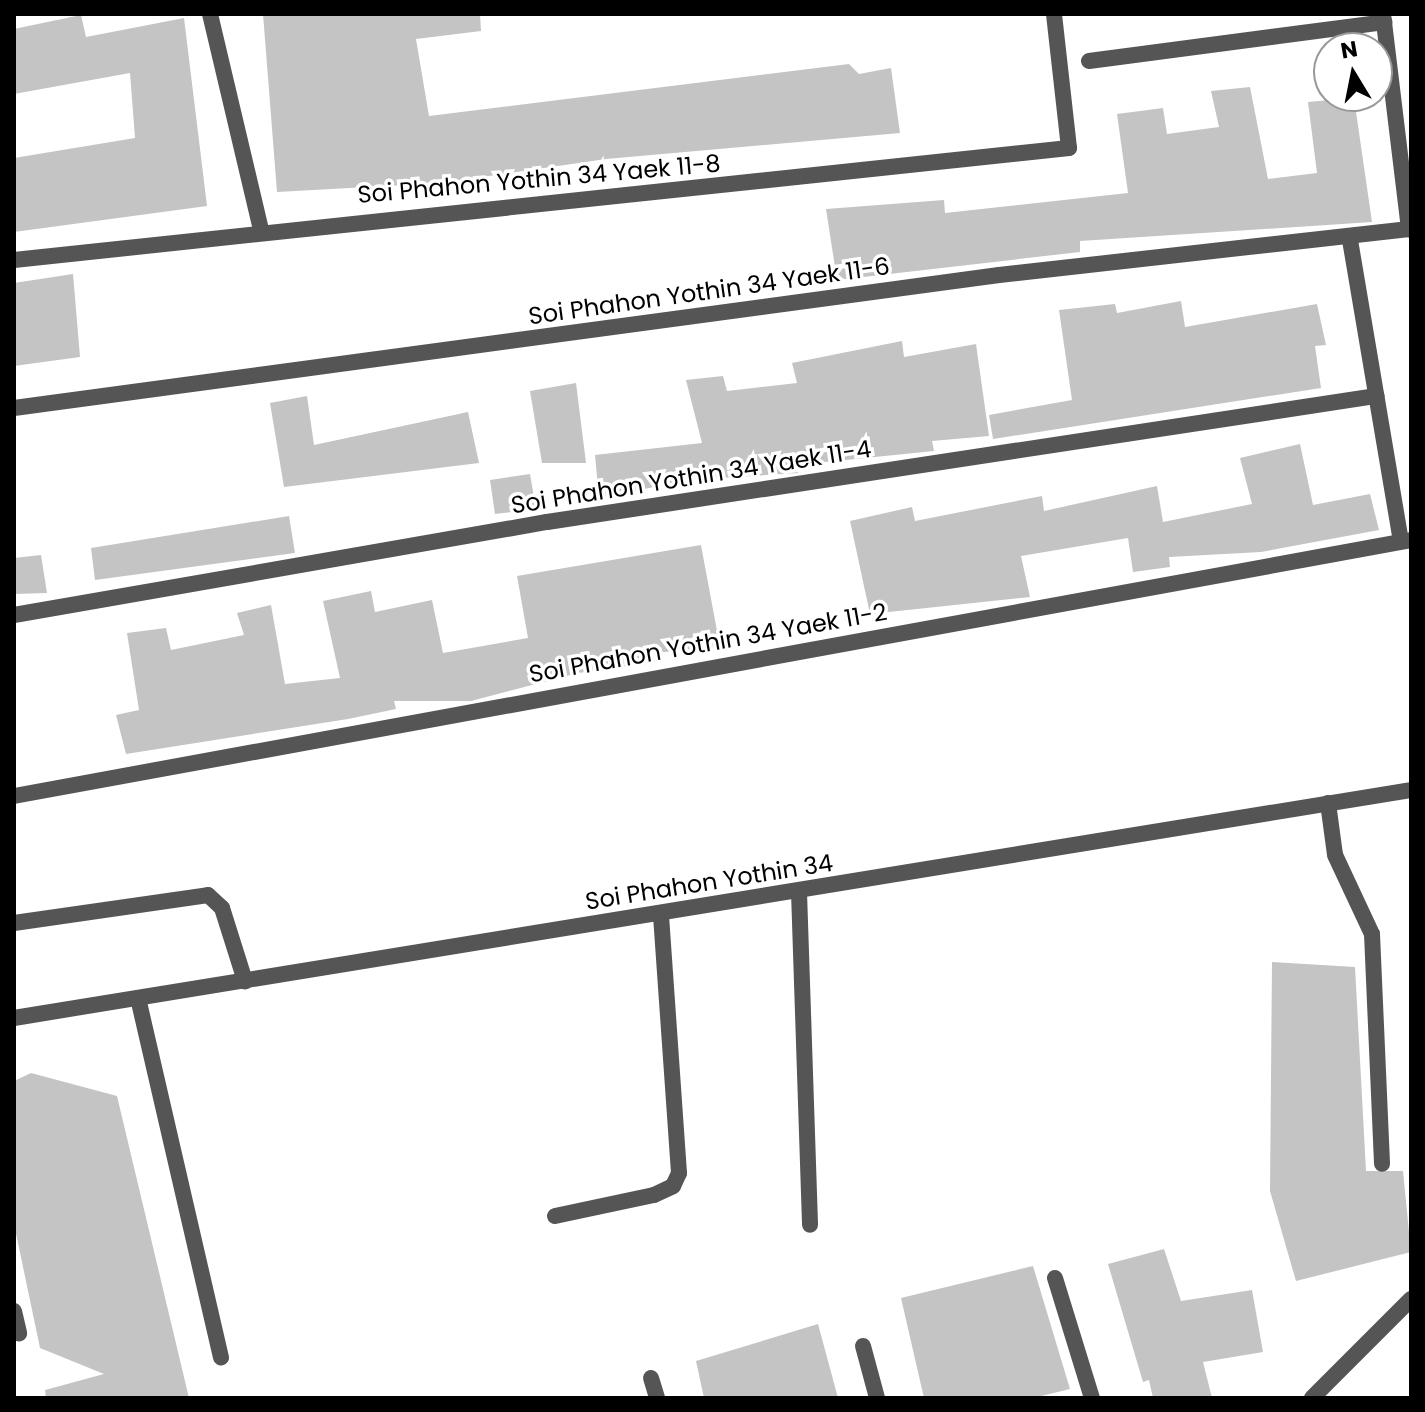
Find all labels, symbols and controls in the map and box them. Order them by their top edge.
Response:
north arrow [1313,32,1393,112]
text: N [1338,33,1360,67]
street label: Soi Phahon Yothin 34 Yaek 11-8 [356,149,722,209]
street label: Soi Phahon Yothin 34 Yaek 11-6 [527,251,891,331]
street label: Soi Phahon Yothin 34 Yaek 11-4 [509,434,873,520]
street label: Soi Phahon Yothin 34 Yaek 11-2 [527,597,889,689]
street label: Soi Phahon Yothin 34 [583,848,835,916]

